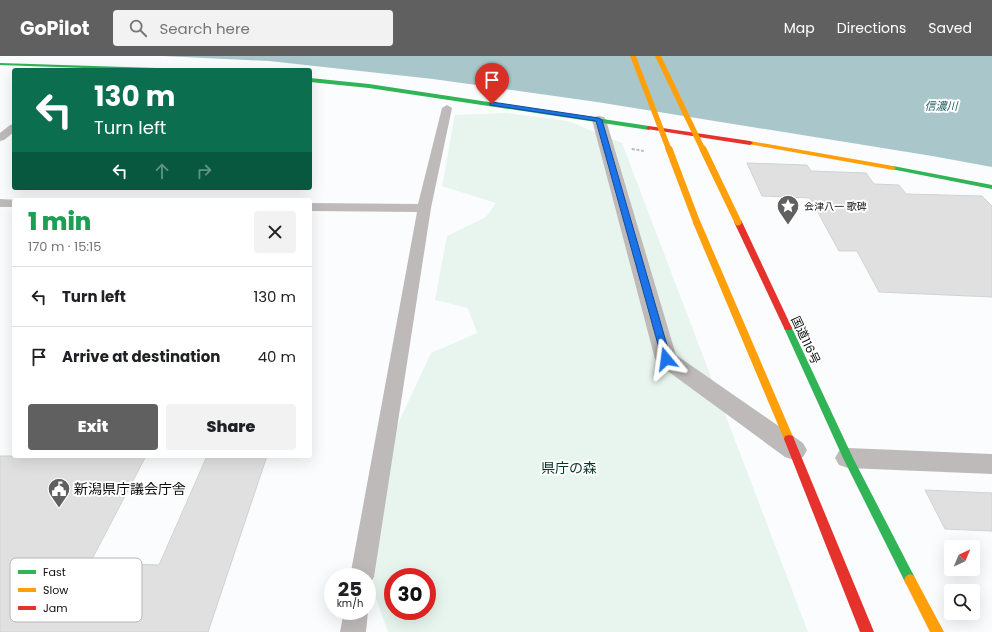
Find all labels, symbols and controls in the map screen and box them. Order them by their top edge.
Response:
search box [113,10,393,46]
text: GoPilot [20,15,89,42]
icon: search [127,17,149,39]
text: Search here [159,18,250,39]
text: Map [784,18,815,38]
text: Directions [837,18,906,38]
text: Saved [928,18,972,38]
pin [475,63,509,104]
icon: arrive [481,69,503,91]
text: 130 m [94,77,175,116]
icon: left [28,84,80,136]
water label: 信濃川 [925,98,958,114]
text: Turn left [94,115,166,140]
icon: left [109,160,131,182]
icon: ahead [151,160,173,182]
icon: right [193,160,215,182]
place icon: 会津八一 歌碑 [775,193,801,226]
place label: 会津八一 歌碑 [804,199,867,214]
text: 1 min [28,205,91,238]
button: close [254,211,296,253]
text: 170 m · 15:15 [28,237,101,256]
icon: left [28,286,50,308]
text: Turn left [62,286,126,307]
text: 130 m [253,286,296,307]
street label: 国道116号 [787,313,825,367]
position arrow [645,338,687,380]
icon: arrive [28,346,50,368]
text: Arrive at destination [62,346,220,367]
text: 40 m [258,346,296,367]
button: Exit [28,404,158,450]
button: Share [166,404,296,450]
park label: 県庁の森 [541,458,597,478]
public building icon: 新潟県庁議会庁舎 [46,476,72,509]
place label: 新潟県庁議会庁舎 [74,479,186,499]
north arrow [944,540,980,576]
map controls [944,540,980,620]
legend [10,558,142,622]
text: Fast [43,564,66,580]
speed limit sign: 30 [384,568,436,620]
text: 25 [338,575,362,603]
text: Slow [43,582,68,598]
button: search [944,584,980,620]
text: km/h [337,596,363,611]
text: Jam [43,600,68,616]

